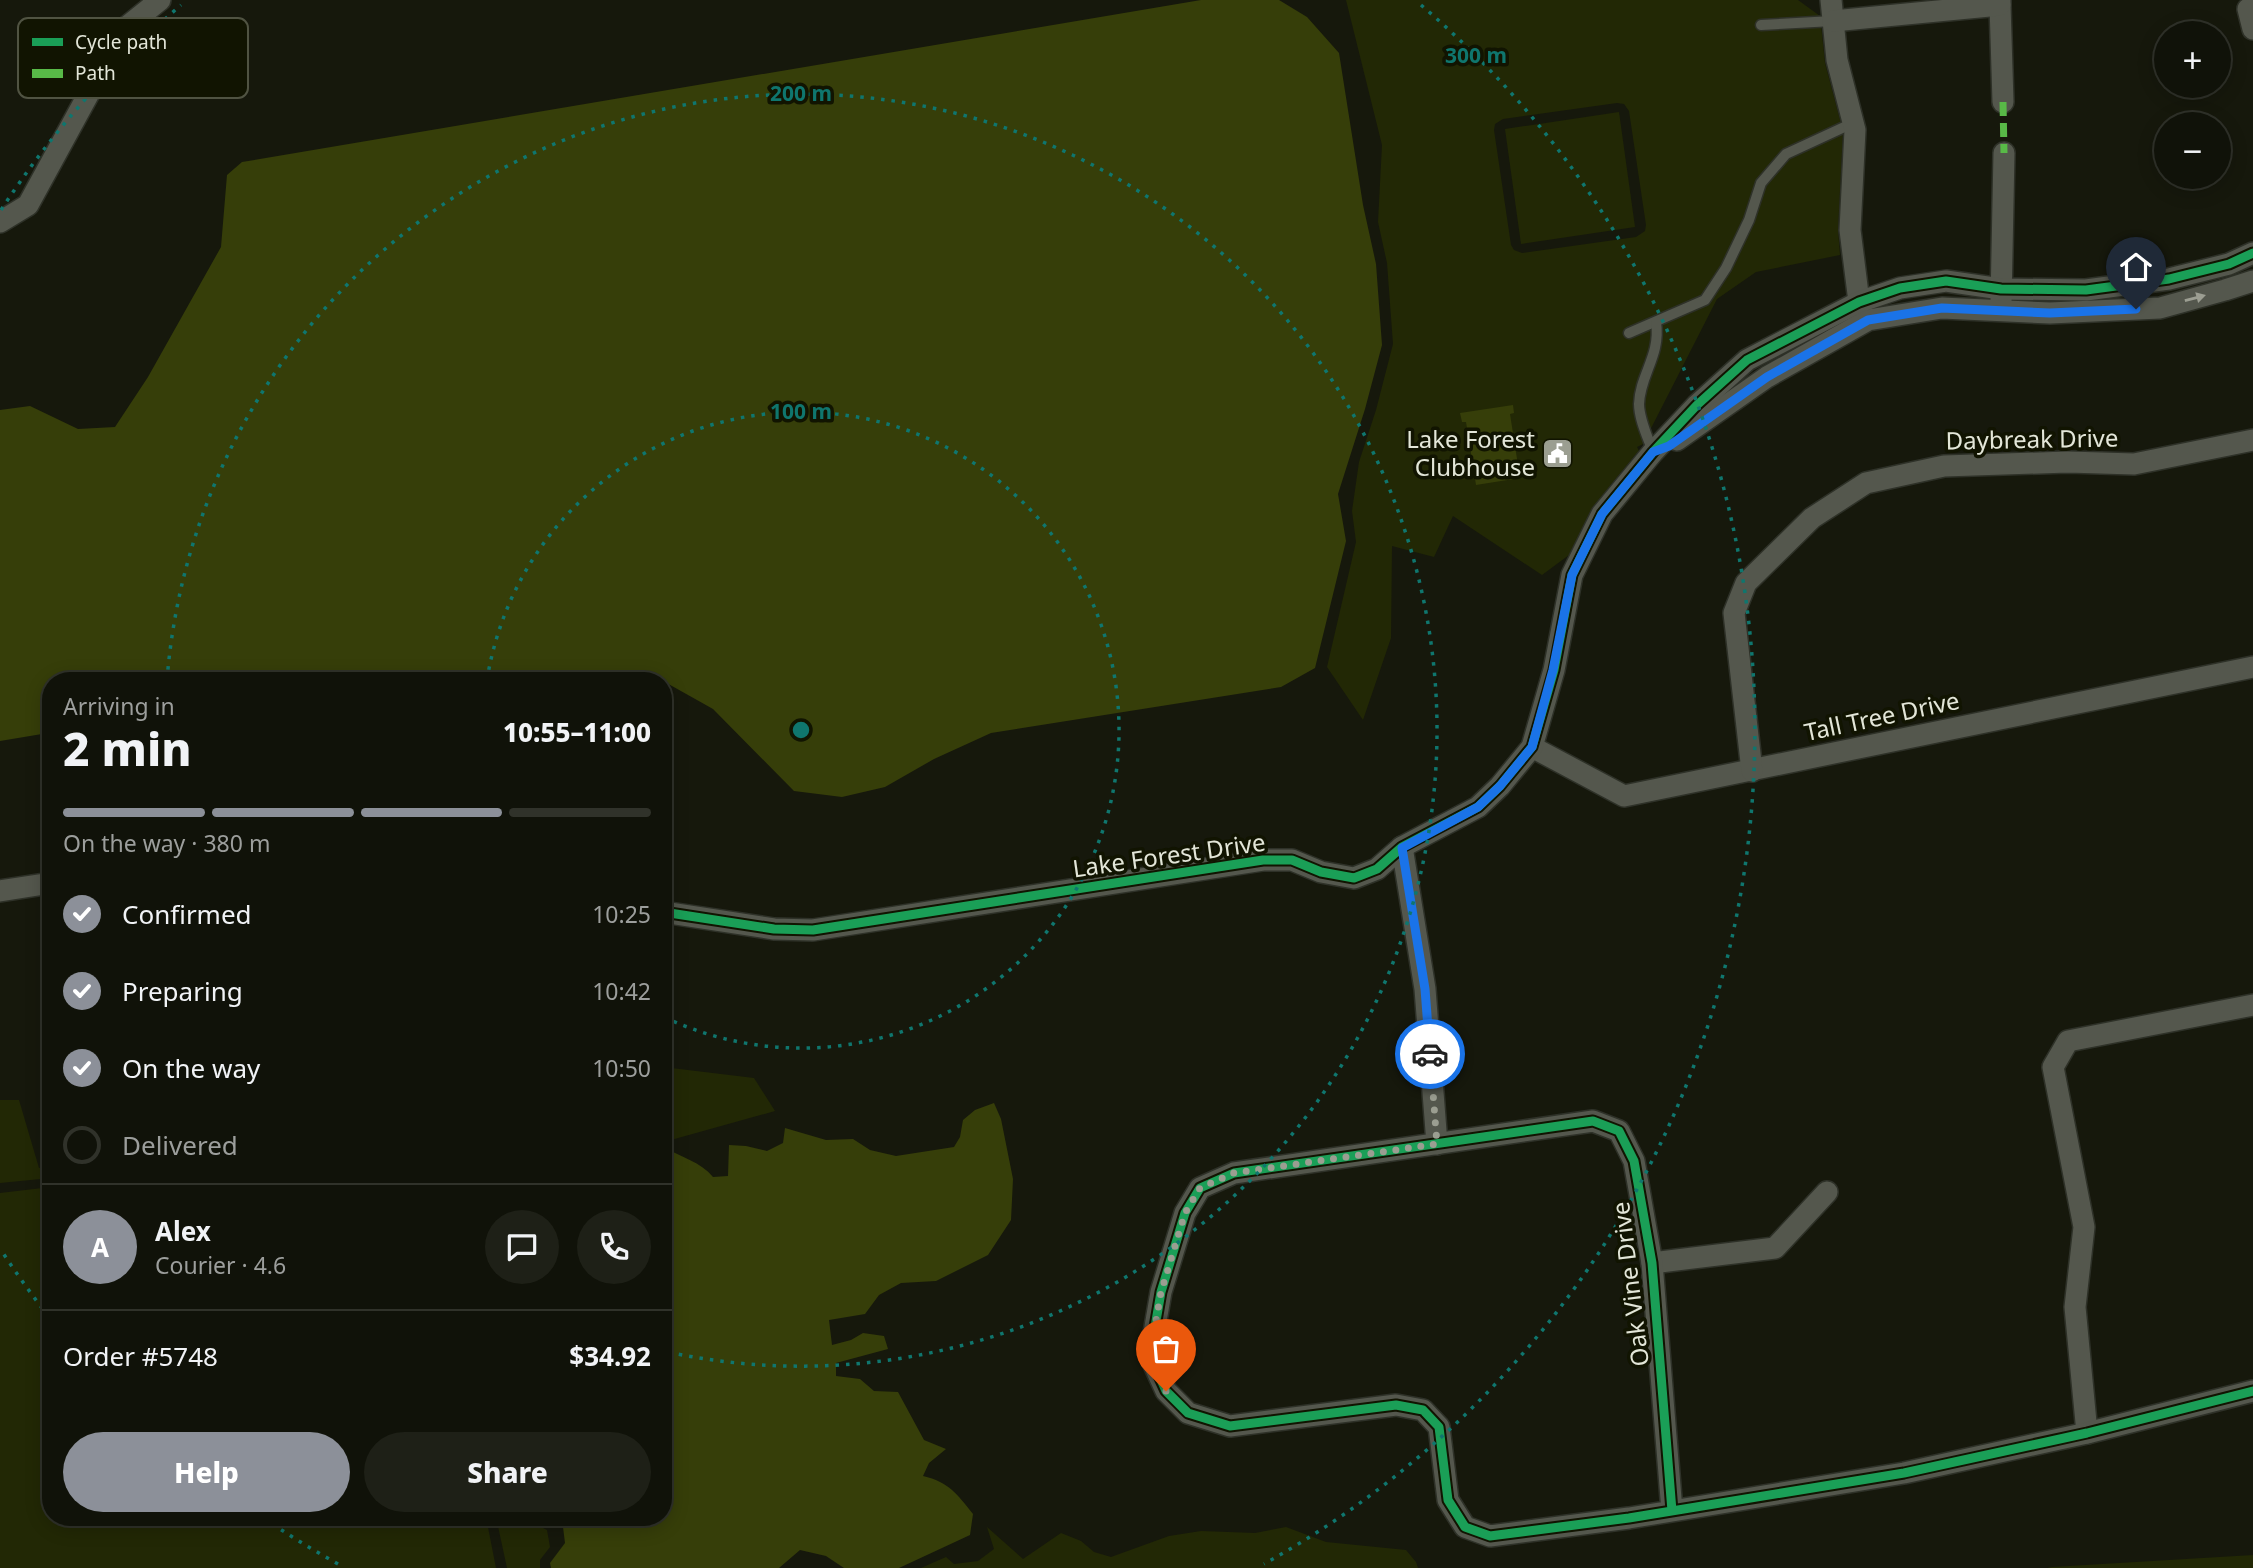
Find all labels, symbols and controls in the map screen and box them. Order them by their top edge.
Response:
legend [18,18,248,98]
map controls [2154,21,2231,189]
button: + [2154,21,2231,98]
text: Cycle path [75,29,167,55]
text: 300 m [1445,41,1507,69]
text: Path [75,60,116,86]
text: 200 m [770,79,832,107]
button: − [2154,112,2231,189]
pin [2106,237,2166,309]
icon: home [2117,248,2155,286]
one-way arrow [2185,292,2207,303]
text: 100 m [770,397,832,425]
street label: Daybreak Drive [1945,420,2119,457]
place label: Lake Forest Clubhouse [1406,422,1535,483]
public building icon: Lake Forest Clubhouse [1541,437,1575,471]
street label: Tall Tree Drive [1801,683,1962,748]
text: Arriving in [63,690,175,722]
text: 10:55–11:00 [503,714,651,750]
text: 2 min [63,717,192,779]
centre of rings [789,718,813,742]
street label: Lake Forest Drive [1070,825,1267,884]
text: On the way · 380 m [63,827,270,859]
icon: check [63,895,101,933]
text: Confirmed [122,896,252,932]
text: 10:25 [592,898,651,930]
icon: check [63,972,101,1010]
text: Preparing [122,973,243,1009]
text: 10:42 [592,975,651,1007]
courier [1395,1019,1465,1089]
icon: car [1411,1035,1449,1073]
icon: check [63,1049,101,1087]
text: On the way [122,1050,260,1086]
text: 10:50 [592,1052,651,1084]
text: Delivered [122,1127,238,1163]
street label: Oak Vine Drive [1603,1200,1656,1368]
button: chat [485,1210,559,1284]
button: phone [577,1210,651,1284]
text: Alex [155,1213,211,1249]
text: A [91,1229,109,1265]
text: Courier · 4.6 [155,1249,286,1281]
pin [1136,1319,1196,1391]
icon: bag [1147,1330,1185,1368]
text: Order #5748 [63,1338,218,1374]
text: $34.92 [569,1338,651,1374]
button: Help [63,1432,350,1512]
button: Share [364,1432,651,1512]

